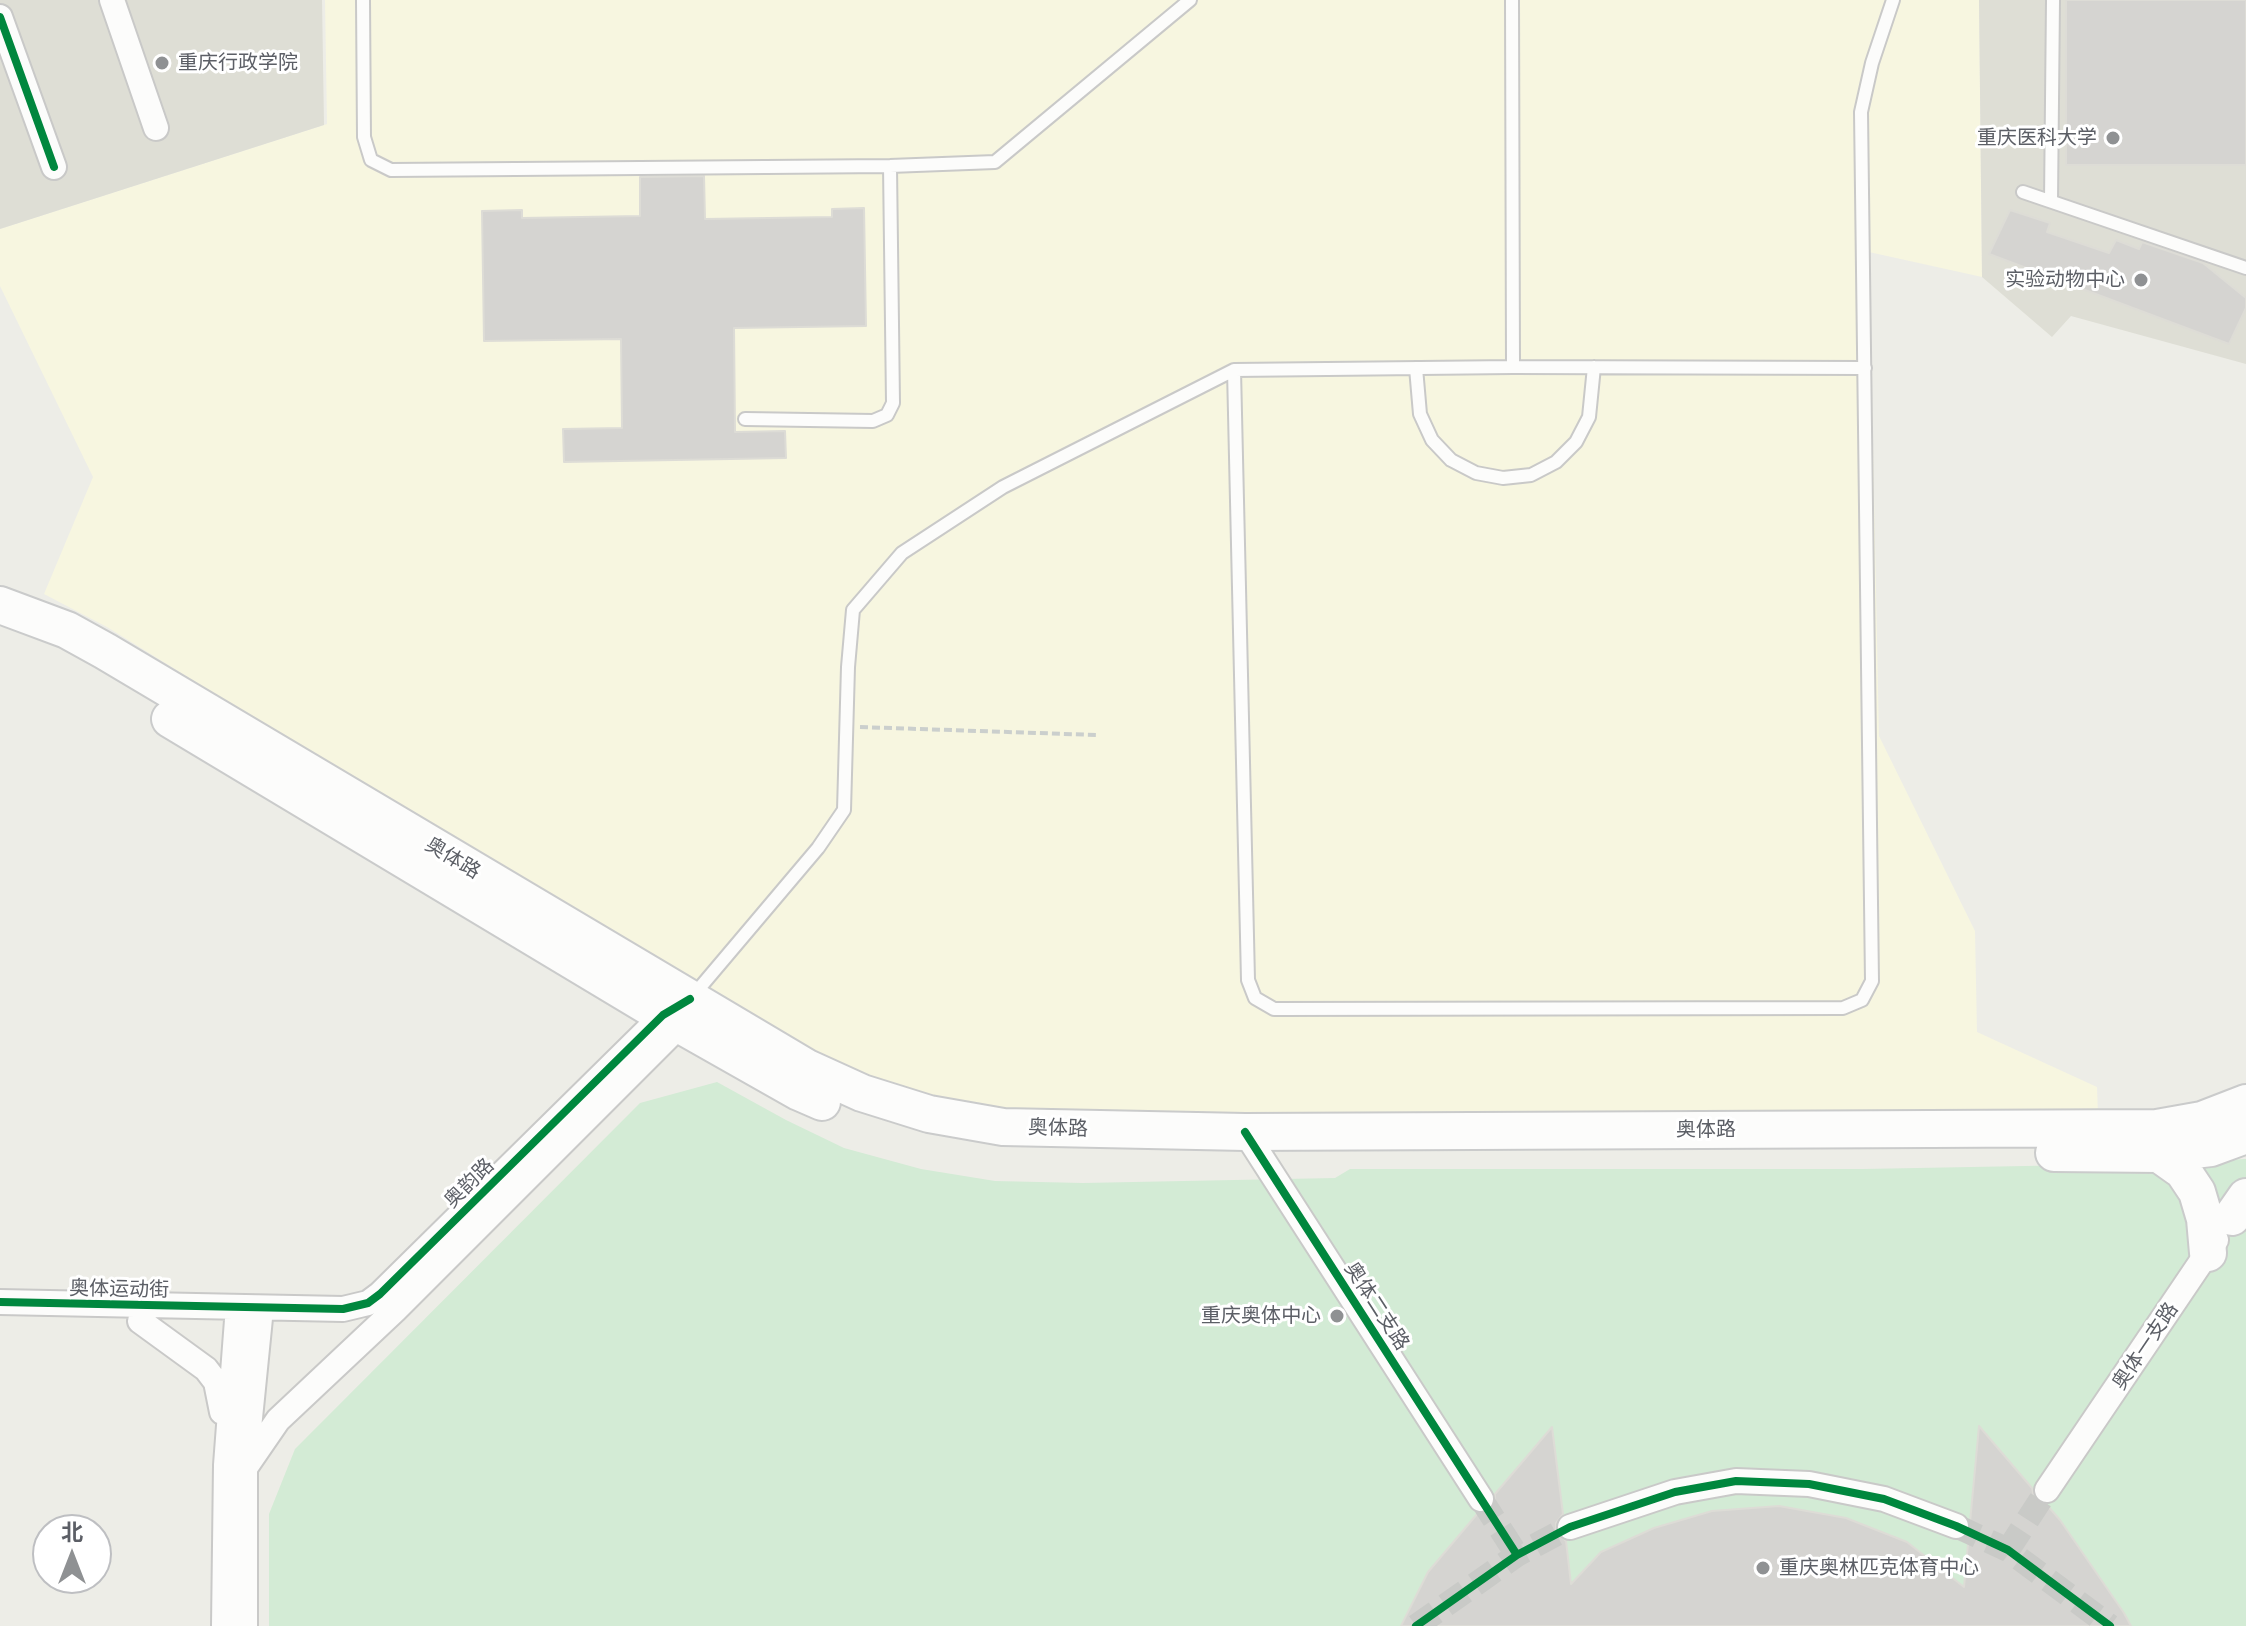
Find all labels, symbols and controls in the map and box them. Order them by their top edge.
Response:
place label: 重庆行政学院 [178,51,298,75]
marker: 重庆行政学院 [153,54,171,72]
place label: 重庆医科大学 [1977,126,2097,150]
marker: 重庆医科大学 [2104,129,2122,147]
place label: 实验动物中心 [2005,268,2125,292]
marker: 实验动物中心 [2132,271,2150,289]
street label: 奥体路 [421,832,485,884]
street label: 奥体路 [1028,1115,1088,1141]
street label: 奥体路 [1676,1118,1736,1142]
street label: 奥韵路 [439,1153,499,1213]
street label: 奥体二支路 [1340,1258,1414,1354]
street label: 奥体运动街 [69,1276,169,1302]
street label: 奥体一支路 [2107,1298,2183,1394]
place label: 重庆奥体中心 [1201,1304,1321,1328]
marker: 重庆奥体中心 [1328,1307,1346,1325]
north arrow [32,1514,112,1594]
text: 北 [61,1518,83,1545]
place label: 重庆奥林匹克体育中心 [1779,1556,1979,1580]
marker: 重庆奥林匹克体育中心 [1754,1559,1772,1577]

